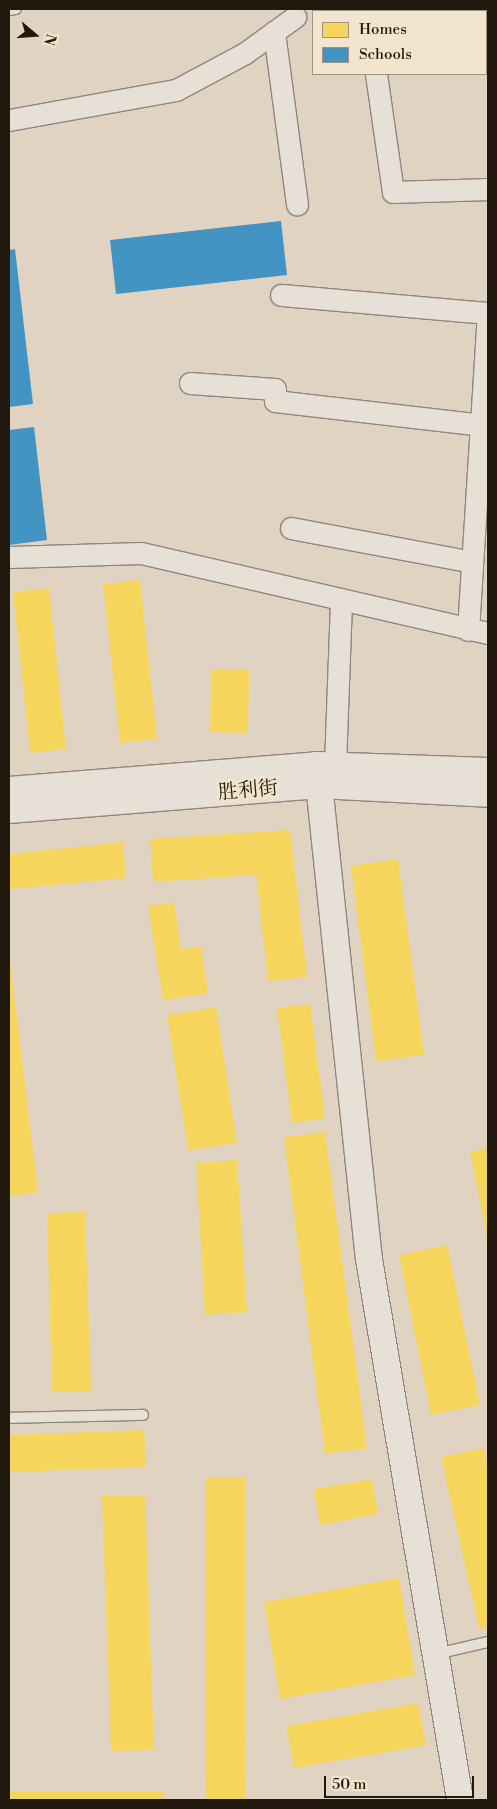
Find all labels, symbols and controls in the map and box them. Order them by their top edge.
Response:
north arrow [10,10,60,60]
legend [312,10,487,75]
text: Homes [359,20,407,39]
text: N [39,32,60,48]
text: Schools [359,45,412,64]
street label: 胜利街 [217,776,279,806]
scale bar [327,1766,477,1798]
text: 50 m [332,1775,366,1794]

